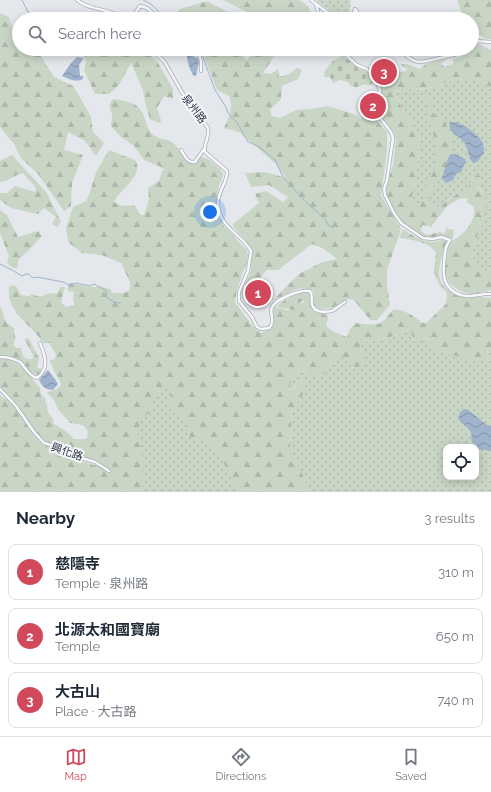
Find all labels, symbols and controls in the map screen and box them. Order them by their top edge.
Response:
search box [12,12,479,56]
icon: search [26,23,48,45]
text: Search here [58,25,141,43]
pin: 3 [371,57,397,87]
pin: 2 [360,91,386,121]
street label: 泉州路 [179,92,209,126]
your location [200,202,220,222]
pin: 1 [245,278,271,308]
street label: 興化路 [49,440,85,464]
map controls [443,444,479,480]
button: locate [443,444,479,480]
text: Nearby [16,508,75,528]
text: 3 results [425,511,475,526]
text: 慈隱寺 [55,555,100,573]
text: 1 [27,565,33,580]
text: 310 m [438,565,474,580]
text: Temple · 泉州路 [55,576,148,591]
text: 北源太和國寶廟 [55,621,160,639]
text: 2 [26,629,34,644]
text: 650 m [436,629,474,644]
text: Temple [55,639,100,654]
text: 大古山 [55,683,100,701]
text: 3 [26,693,34,708]
text: 740 m [437,693,474,708]
text: Place · 大古路 [55,704,137,719]
tab: Map [64,746,87,783]
tab: Directions [216,746,266,783]
tab: Saved [395,746,427,783]

